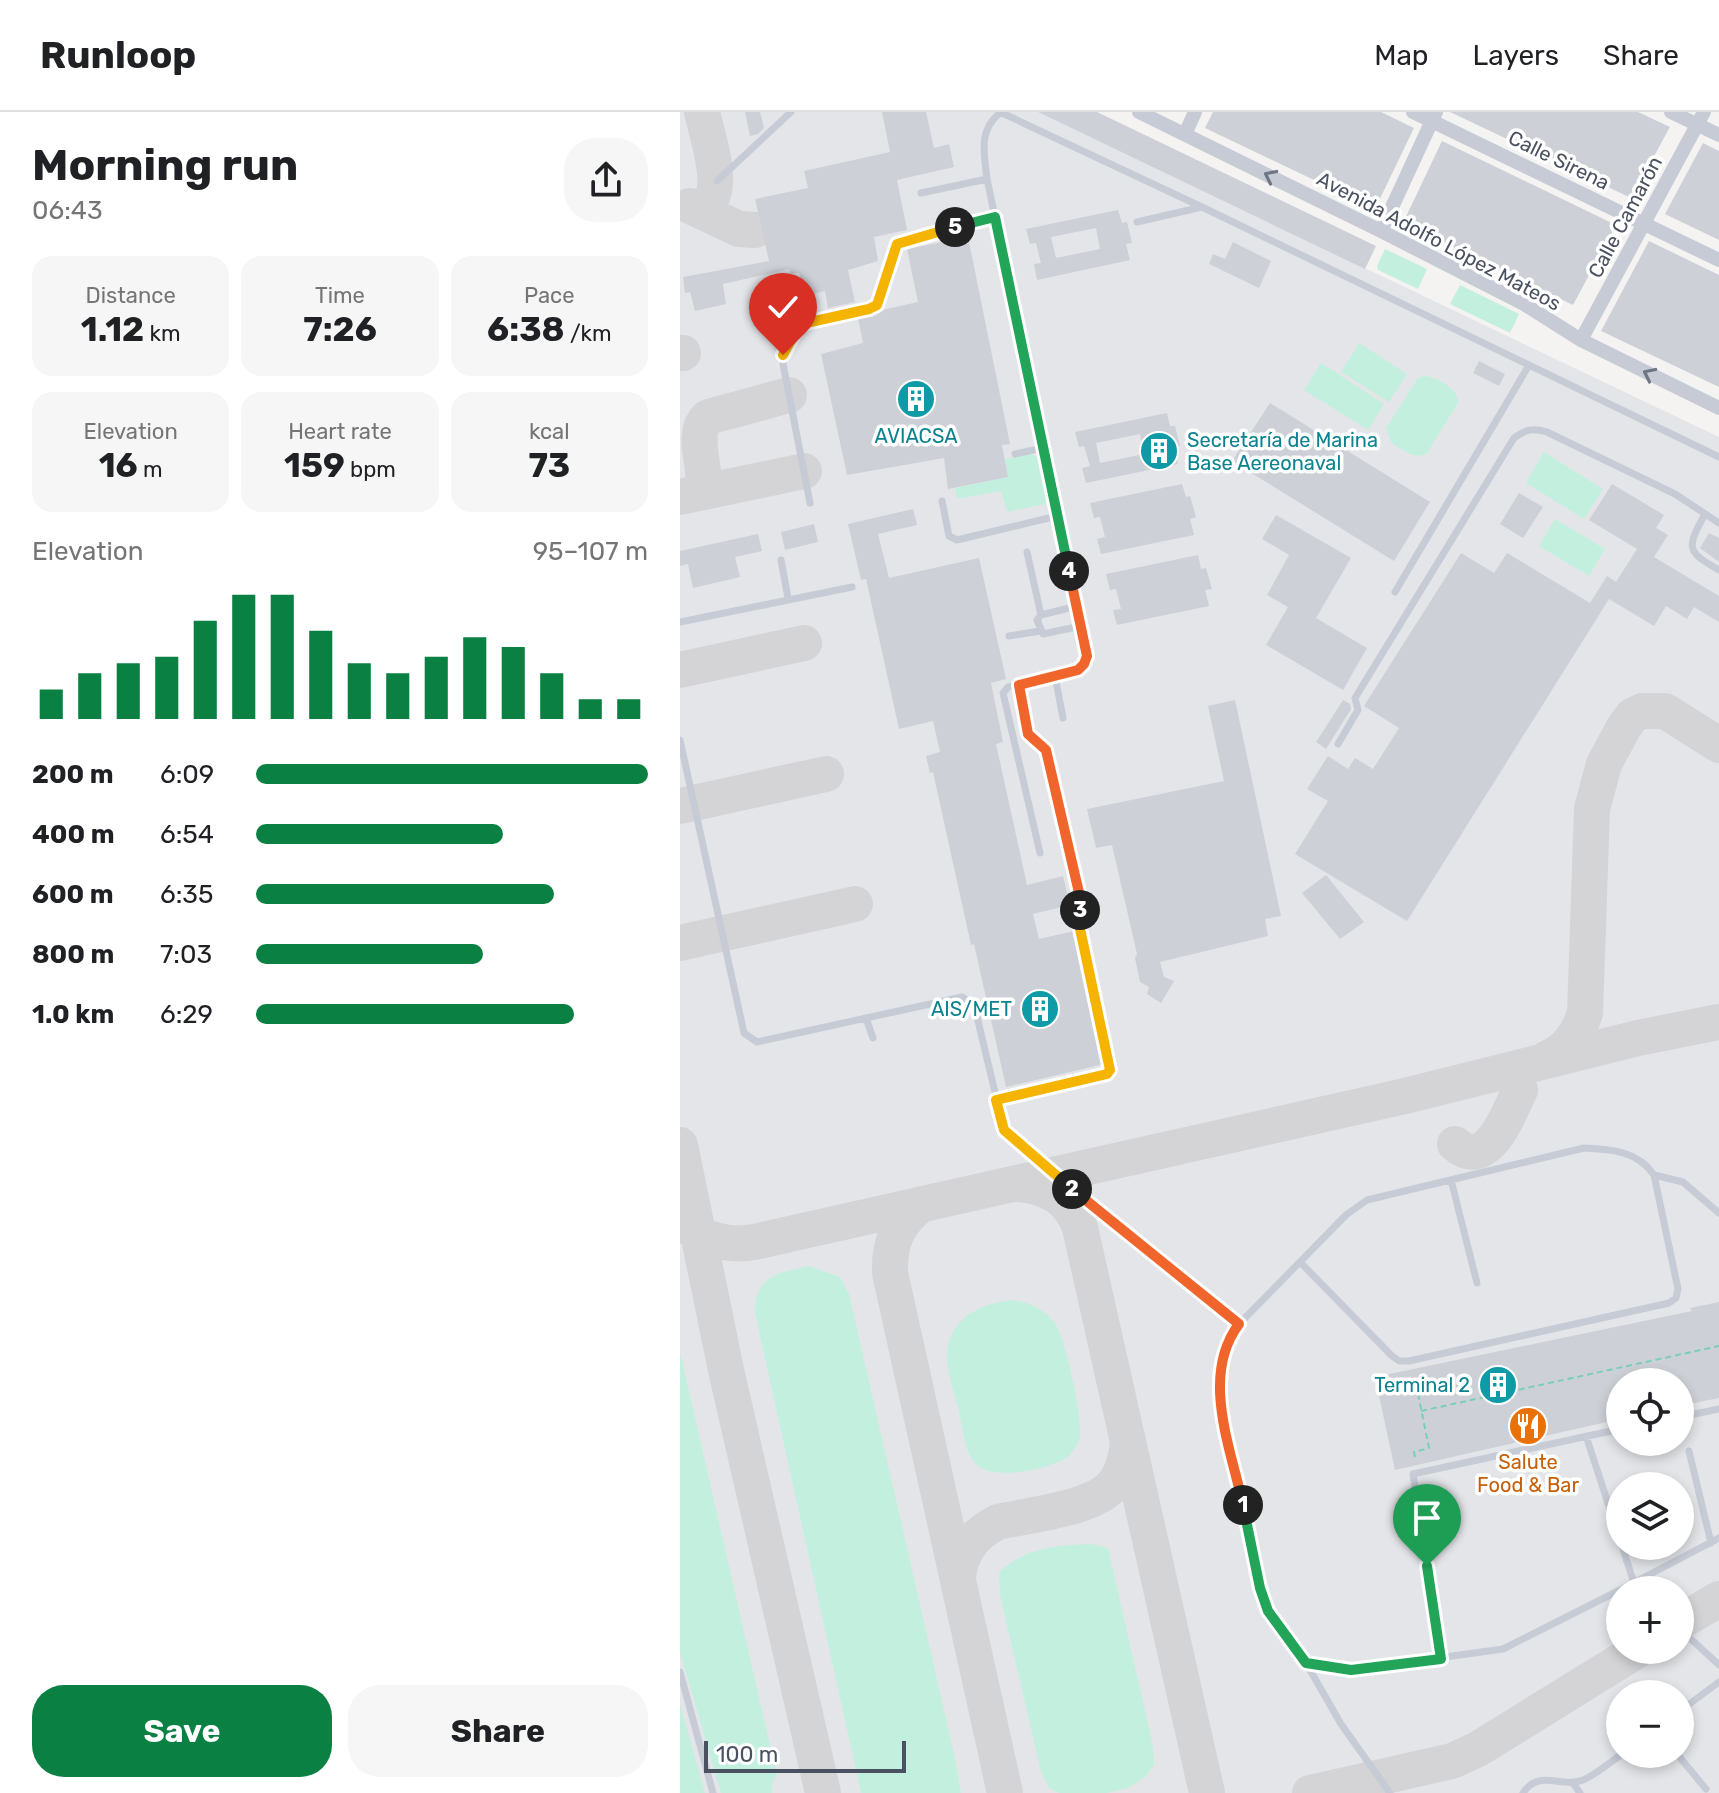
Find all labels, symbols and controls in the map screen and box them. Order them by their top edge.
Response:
text: Runloop [40,32,196,78]
text: Map [1374,39,1429,72]
text: Layers [1473,39,1559,72]
text: Share [1603,39,1679,72]
street label: Calle Sirena [1505,125,1613,195]
button: share [564,138,648,222]
text: Morning run [32,139,298,191]
street label: Calle Camarón [1583,152,1667,282]
street label: Avenida Adolfo López Mateos [1313,166,1565,316]
one-way arrow [1263,170,1278,186]
text: 06:43 [32,195,103,226]
pin: 5 [935,207,975,247]
text: 5 [948,213,962,240]
pin [749,273,817,355]
text: Distance [86,282,176,309]
text: Time [315,282,365,309]
text: Pace [524,282,575,309]
icon: check [761,285,805,329]
text: 1.12 [81,309,144,350]
text: 7:26 [303,309,377,350]
text: 6:38 [487,309,565,350]
text: km [144,320,181,347]
text: /km [565,320,612,347]
one-way arrow [1643,367,1657,383]
building icon: AVIACSA [895,378,937,420]
text: Elevation [84,418,178,445]
text: Heart rate [288,418,392,445]
text: kcal [529,418,570,445]
place label: AVIACSA [874,424,958,448]
place label: Secretaría de Marina Base Aereonaval [1187,428,1378,475]
building icon: Secretaría de Marina Base Aereonaval [1138,430,1180,472]
text: 16 [99,445,138,486]
text: 159 [284,445,345,486]
text: 73 [528,445,570,486]
text: m [138,456,163,483]
text: bpm [345,456,396,483]
text: Elevation [32,536,143,567]
text: 95–107 m [533,536,648,567]
pin: 4 [1049,551,1089,591]
text: 4 [1061,557,1077,584]
text: 200 m [32,759,114,790]
text: 6:09 [160,759,214,790]
text: 400 m [32,819,114,850]
text: 6:54 [160,819,214,850]
text: 600 m [32,879,114,910]
text: 6:35 [160,879,213,910]
pin: 3 [1060,890,1100,930]
text: 3 [1073,896,1087,923]
text: 800 m [32,939,114,970]
text: 7:03 [160,939,212,970]
building icon: AIS/MET [1019,988,1061,1030]
place label: AIS/MET [931,997,1012,1021]
text: 1.0 km [32,999,114,1030]
text: 6:29 [160,999,213,1030]
pin: 2 [1052,1169,1092,1209]
text: 2 [1065,1175,1079,1202]
building icon: Terminal 2 [1477,1364,1519,1406]
map controls [1606,1368,1694,1768]
button: locate [1606,1368,1694,1456]
place label: Terminal 2 [1374,1373,1470,1397]
restaurant icon: Salute Food & Bar [1507,1405,1549,1447]
place label: Salute Food & Bar [1477,1450,1579,1497]
button: layers [1606,1472,1694,1560]
pin [1393,1484,1461,1566]
pin: 1 [1223,1485,1263,1525]
text: 1 [1238,1491,1248,1518]
icon: arrive [1405,1496,1449,1540]
button: + [1606,1576,1694,1664]
button: − [1606,1680,1694,1768]
button: Save [32,1685,332,1777]
button: Share [348,1685,648,1777]
scale bar [704,1737,906,1773]
text: 100 m [716,1741,778,1768]

